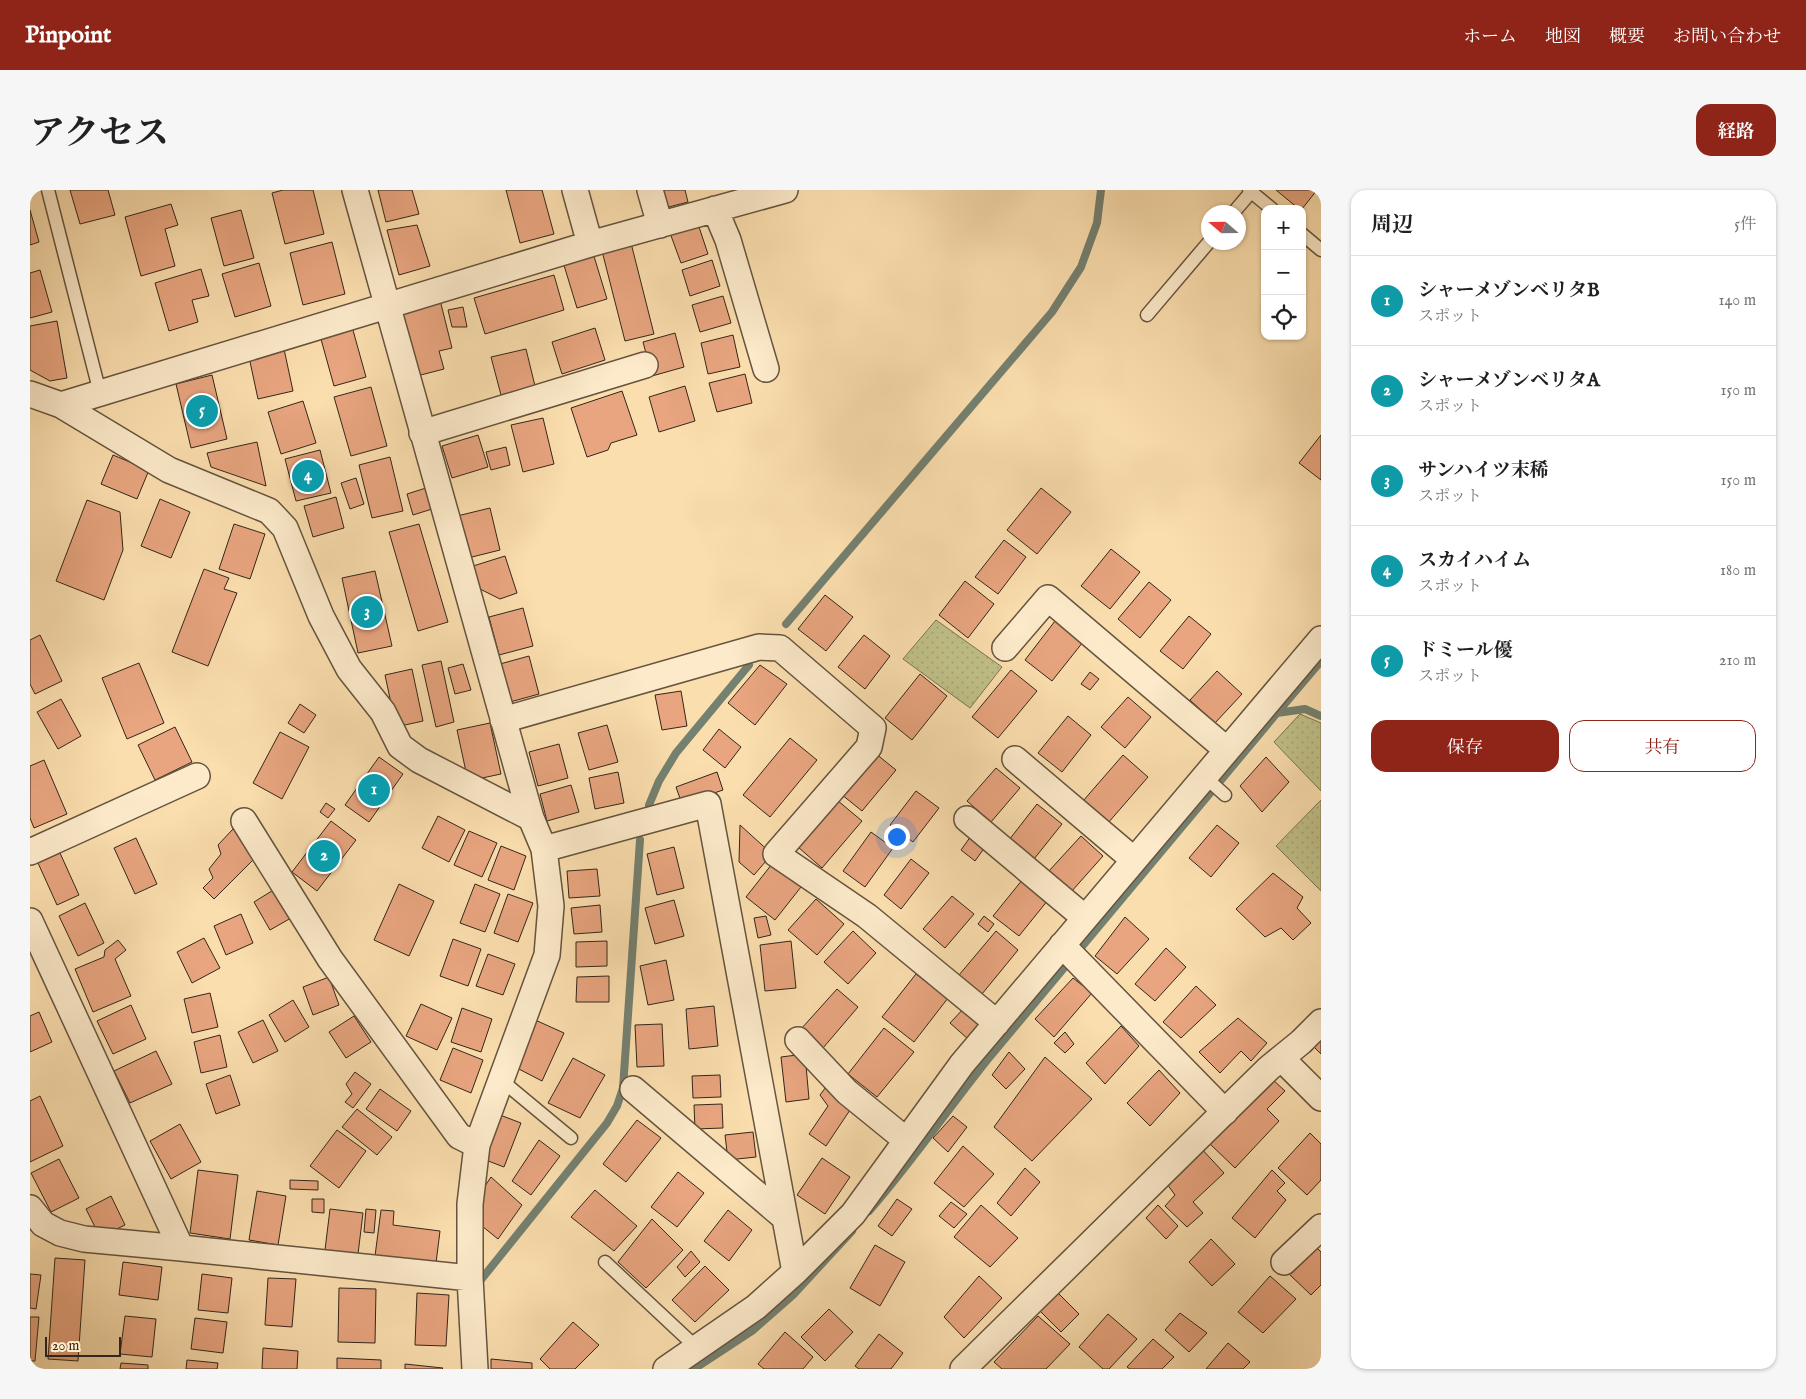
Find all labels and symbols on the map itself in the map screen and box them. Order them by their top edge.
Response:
north arrow [1201,205,1246,250]
pin: 5 [186,392,218,430]
pin: 4 [292,457,324,495]
pin: 3 [351,593,383,631]
pin: 1 [358,771,390,809]
your location [884,824,910,850]
pin: 2 [308,837,340,875]
scale bar [45,1334,121,1357]

